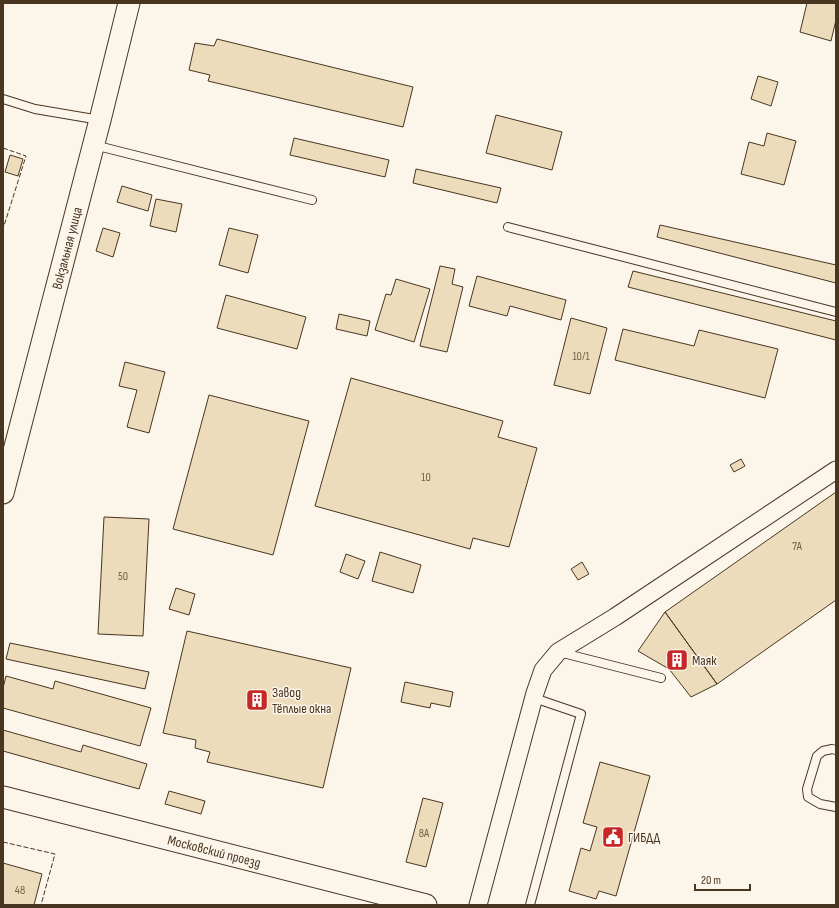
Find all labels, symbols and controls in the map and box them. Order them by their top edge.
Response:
street label: Вокзальная улица [48,205,86,291]
house number: 10/1 [572,349,590,364]
house number: 10 [421,470,431,485]
house number: 7А [792,539,803,554]
house number: 50 [118,569,128,584]
building icon: Маяк [664,647,690,673]
place label: Маяк [692,652,717,669]
place label: Завод Тёплые окна [272,684,331,717]
building icon: Завод Тёплые окна [244,687,270,713]
public building icon: ГИБДД [600,824,626,850]
house number: 8А [419,826,430,841]
place label: ГИБДД [628,829,660,846]
street label: Московский проезд [166,831,262,871]
scale bar [695,866,750,892]
text: 20 m [701,873,721,888]
house number: 48 [15,883,25,898]

